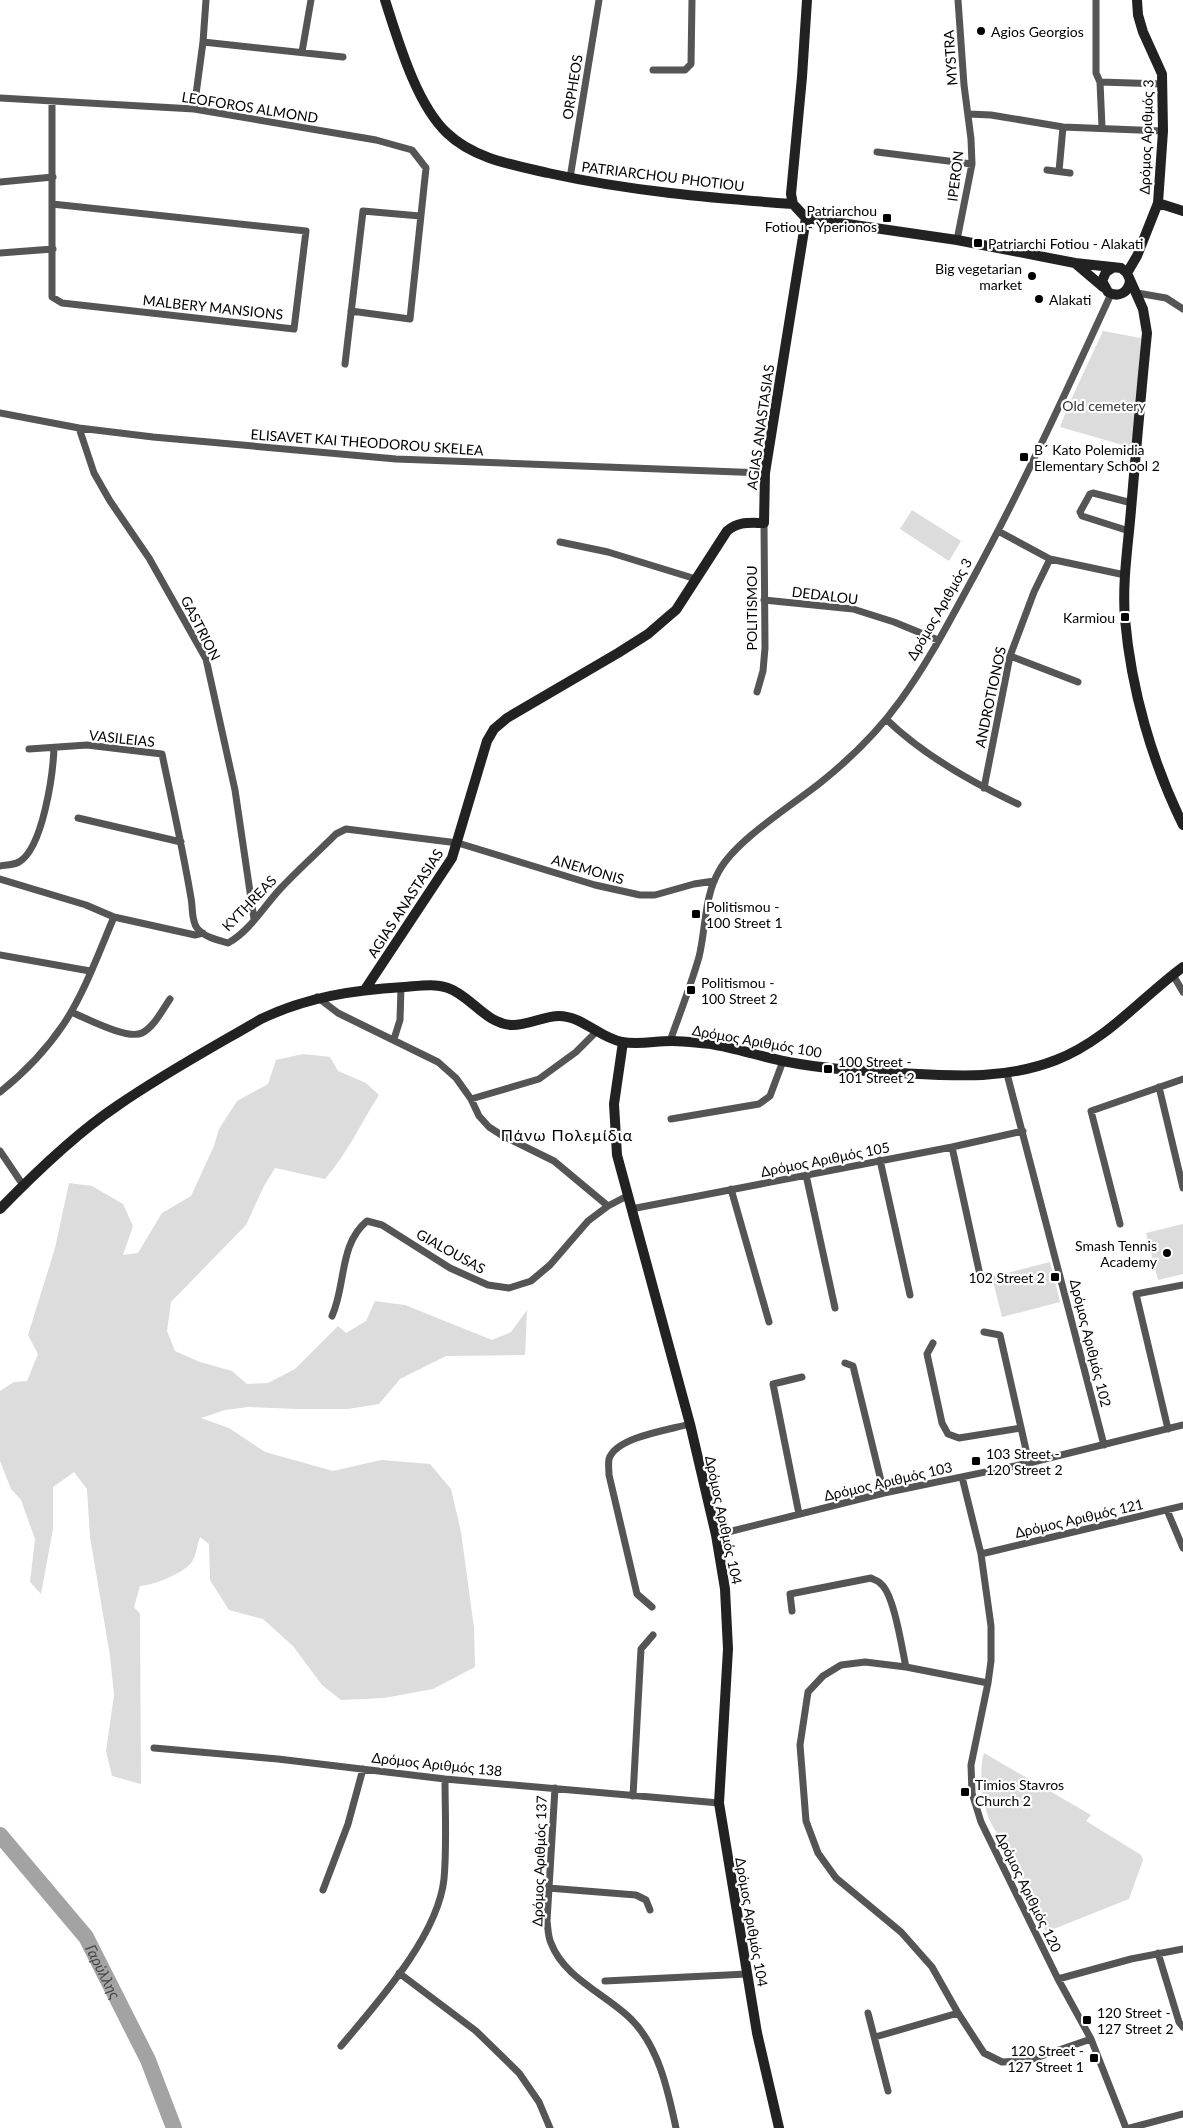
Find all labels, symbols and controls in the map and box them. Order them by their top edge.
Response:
place label: Agios Georgios [991,23,1084,40]
marker: Agios Georgios [975,25,987,37]
street label: MYSTRA [940,29,960,86]
street label: ORPHEOS [558,53,586,121]
street label: Δρόμος Αριθμός 3 [1135,79,1157,195]
street label: LEOFOROS ALMOND [180,88,320,126]
street label: IPERON [943,150,967,202]
street label: PATRIARCHOU PHOTIOU [581,158,745,194]
place label: Patriarchou Fotiou - Yperionos [765,202,877,235]
marker: Patriarchou Fotiou - Yperionos [881,212,893,224]
place label: Patriarchi Fotiou - Alakati [988,235,1143,252]
marker: Patriarchi Fotiou - Alakati [972,237,984,249]
place label: Big vegetarian market [935,260,1022,293]
marker: Big vegetarian market [1026,270,1038,282]
street label: MALBERY MANSIONS [142,291,284,323]
place label: Alakati [1049,291,1091,308]
marker: Alakati [1033,293,1045,305]
street label: AGIAS ANASTASIAS [743,363,777,491]
park label: Old cemetery [1062,397,1146,414]
street label: ELISAVET KAI THEODOROU SKELEA [250,425,485,459]
place label: B´ Kato Polemidia Elementary School 2 [1034,441,1160,474]
marker: B´ Kato Polemidia Elementary School 2 [1018,451,1030,463]
street label: Δρόμος Αριθμός 3 [903,555,975,663]
street label: POLITISMOU [743,565,760,651]
street label: DEDALOU [791,582,859,608]
street label: GASTRION [178,593,224,663]
place label: Karmiou [1063,609,1115,626]
marker: Karmiou [1119,611,1131,623]
street label: ANDROTIONOS [971,645,1009,749]
street label: VASILEIAS [88,726,156,750]
street label: AGIAS ANASTASIAS [364,845,446,961]
street label: ANEMONIS [550,851,626,887]
street label: KYTHREAS [218,872,280,934]
place label: Politismou - 100 Street 1 [706,898,783,931]
marker: Politismou - 100 Street 1 [690,908,702,920]
place label: Politismou - 100 Street 2 [701,974,778,1007]
marker: Politismou - 100 Street 2 [685,984,697,996]
street label: Δρόμος Αριθμός 100 [691,1021,823,1061]
place label: 100 Street - 101 Street 2 [838,1053,915,1086]
marker: 100 Street - 101 Street 2 [822,1063,834,1075]
district label: Πάνω Πολεμίδια [501,1125,633,1144]
street label: Δρόμος Αριθμός 105 [759,1138,891,1180]
street label: GIALOUSAS [413,1225,489,1277]
place label: Smash Tennis Academy [1075,1237,1158,1270]
marker: Smash Tennis Academy [1161,1247,1173,1259]
place label: 102 Street 2 [968,1269,1045,1286]
marker: 102 Street 2 [1049,1271,1061,1283]
street label: Δρόμος Αριθμός 102 [1067,1277,1115,1409]
place label: 103 Street - 120 Street 2 [986,1445,1063,1478]
street label: Δρόμος Αριθμός 104 [702,1454,746,1586]
marker: 103 Street - 120 Street 2 [970,1455,982,1467]
street label: Δρόμος Αριθμός 103 [822,1458,954,1504]
street label: Δρόμος Αριθμός 121 [1013,1495,1145,1541]
street label: Δρόμος Αριθμός 138 [371,1749,503,1779]
place label: Timios Stavros Church 2 [975,1776,1064,1809]
marker: Timios Stavros Church 2 [959,1786,971,1798]
street label: Δρόμος Αριθμός 137 [528,1795,550,1927]
street label: Δρόμος Αριθμός 120 [993,1829,1065,1955]
street label: Δρόμος Αριθμός 104 [732,1856,772,1988]
water label: Γαρύλλης [82,1941,125,2002]
place label: 120 Street - 127 Street 2 [1097,2004,1174,2037]
marker: 120 Street - 127 Street 2 [1081,2014,1093,2026]
place label: 120 Street - 127 Street 1 [1007,2042,1084,2075]
marker: 120 Street - 127 Street 1 [1088,2052,1100,2064]

